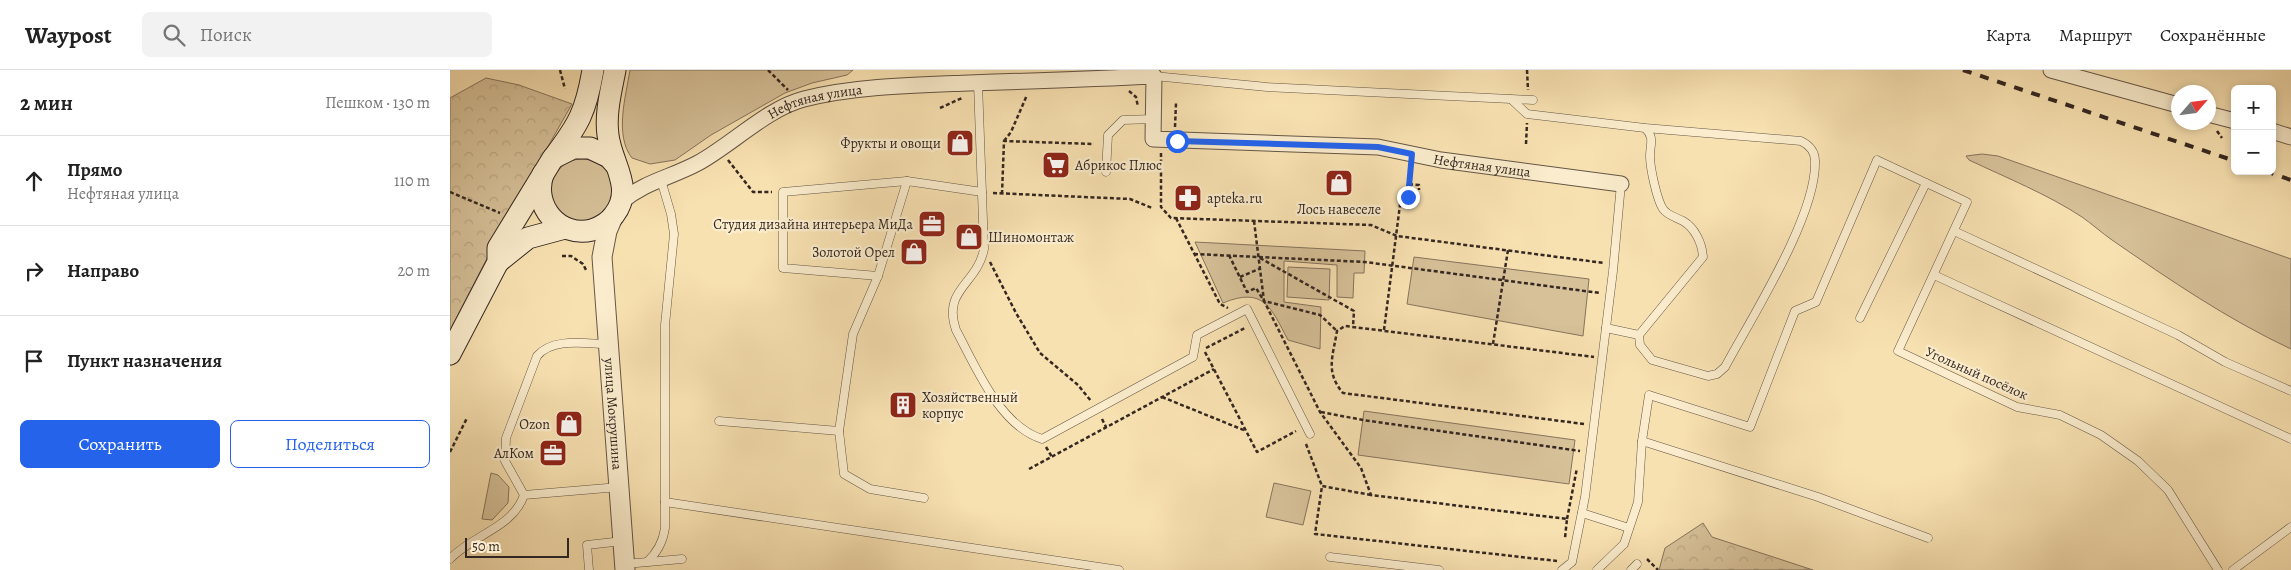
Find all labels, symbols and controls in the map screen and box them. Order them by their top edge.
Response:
search box [142,12,492,57]
text: Waypost [25,19,112,51]
icon: search [160,21,188,49]
text: Поиск [200,22,252,48]
text: Карта [1986,23,2031,47]
text: Маршрут [2059,23,2132,47]
text: Сохранённые [2160,23,2266,47]
street label: Нефтяная улица [764,80,864,124]
north arrow [2171,85,2216,130]
map controls [2231,85,2276,175]
button: + [2231,85,2276,130]
text: 2 мин [20,89,73,117]
text: Пешком · 130 m [325,92,430,114]
shop icon: Фрукты и овощи [945,128,975,158]
route start [1166,130,1189,153]
button: − [2231,130,2276,175]
place label: Фрукты и овощи [841,134,941,153]
supermarket icon: Абрикос Плюс [1041,150,1071,180]
street label: Нефтяная улица [1431,150,1532,182]
place label: Абрикос Плюс [1074,156,1162,175]
text: Прямо [67,157,122,183]
icon: ahead [20,167,48,195]
shop icon: Лось навеселе [1324,168,1354,198]
text: 110 m [394,170,430,192]
text: Нефтяная улица [67,183,179,205]
pharmacy icon: apteka.ru [1173,183,1203,213]
route end [1397,186,1420,209]
place label: apteka.ru [1207,189,1263,208]
place label: Лось навеселе [1297,200,1381,219]
office icon: Студия дизайна интерьера МиДа [917,209,947,239]
place label: Студия дизайна интерьера МиДа [713,215,914,234]
shop icon: Шиномонтаж [954,222,984,252]
place label: Шиномонтаж [988,228,1074,247]
shop icon: Золотой Орел [899,237,929,267]
place label: Золотой Орел [812,243,895,262]
icon: right [20,257,48,285]
text: Направо [67,258,139,284]
text: 20 m [397,260,430,282]
street label: Угольный посёлок [1922,342,2031,405]
icon: arrive [20,347,48,375]
text: Пункт назначения [67,348,222,374]
street label: улица Мокрушина [599,356,627,471]
place label: Хозяйственный корпус [922,388,1018,423]
building icon: Хозяйственный корпус [888,390,918,420]
shop icon: Ozon [554,409,584,439]
place label: Ozon [519,415,550,434]
button: Сохранить [20,420,220,468]
button: Поделиться [230,420,430,468]
office icon: АлКом [538,438,568,468]
place label: АлКом [493,444,534,463]
scale bar [465,535,569,558]
text: 50 m [472,537,500,556]

